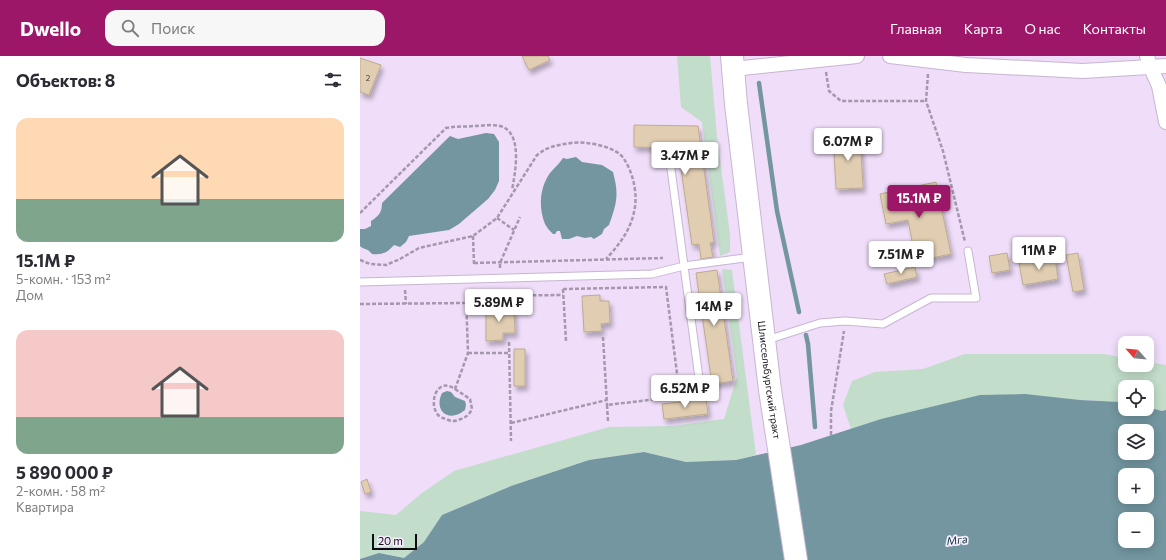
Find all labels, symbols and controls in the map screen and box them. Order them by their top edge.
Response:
search box [105,10,385,46]
text: Dwello [20,17,81,40]
icon: search [119,17,141,39]
text: Поиск [151,19,195,37]
text: Главная [890,20,942,37]
text: Карта [964,20,1002,37]
text: О нас [1024,20,1061,37]
text: Контакты [1083,20,1146,37]
icon: filters [322,69,344,91]
text: Объектов: 8 [16,70,115,91]
house number: 2 [366,73,371,83]
pin: 6.07M ₽ [811,128,885,162]
text: 6.07M ₽ [823,133,873,149]
pin: 3.47M ₽ [648,142,722,176]
icon: home [144,144,216,216]
text: 3.47M ₽ [660,147,710,163]
pin: 15.1M ₽ [882,185,956,219]
text: 15.1M ₽ [896,190,942,206]
pin: 11M ₽ [1011,237,1067,271]
pin: 7.51M ₽ [864,241,938,275]
text: 11M ₽ [1021,242,1057,258]
text: 7.51M ₽ [878,246,924,262]
text: 15.1M ₽ [16,250,75,271]
text: 5-комн. · 153 m² [16,271,111,287]
text: Дом [16,287,43,303]
pin: 5.89M ₽ [462,289,536,323]
pin: 14M ₽ [686,293,742,327]
text: 5.89M ₽ [474,294,524,310]
text: 14M ₽ [695,298,733,314]
street label: Шлиссельбургский тракт [756,320,783,440]
north arrow [1118,336,1154,372]
map controls [1118,336,1154,548]
icon: home [144,356,216,428]
pin: 6.52M ₽ [648,375,722,409]
text: 6.52M ₽ [660,380,710,396]
button: locate [1118,380,1154,416]
button: layers [1118,424,1154,460]
text: 5 890 000 ₽ [16,462,113,483]
button: + [1118,468,1154,504]
text: 2-комн. · 58 m² [16,483,105,499]
text: Квартира [16,499,74,515]
button: − [1118,512,1154,548]
scale bar [372,532,417,551]
water label: Мга [946,532,968,547]
text: 20 m [378,534,403,547]

